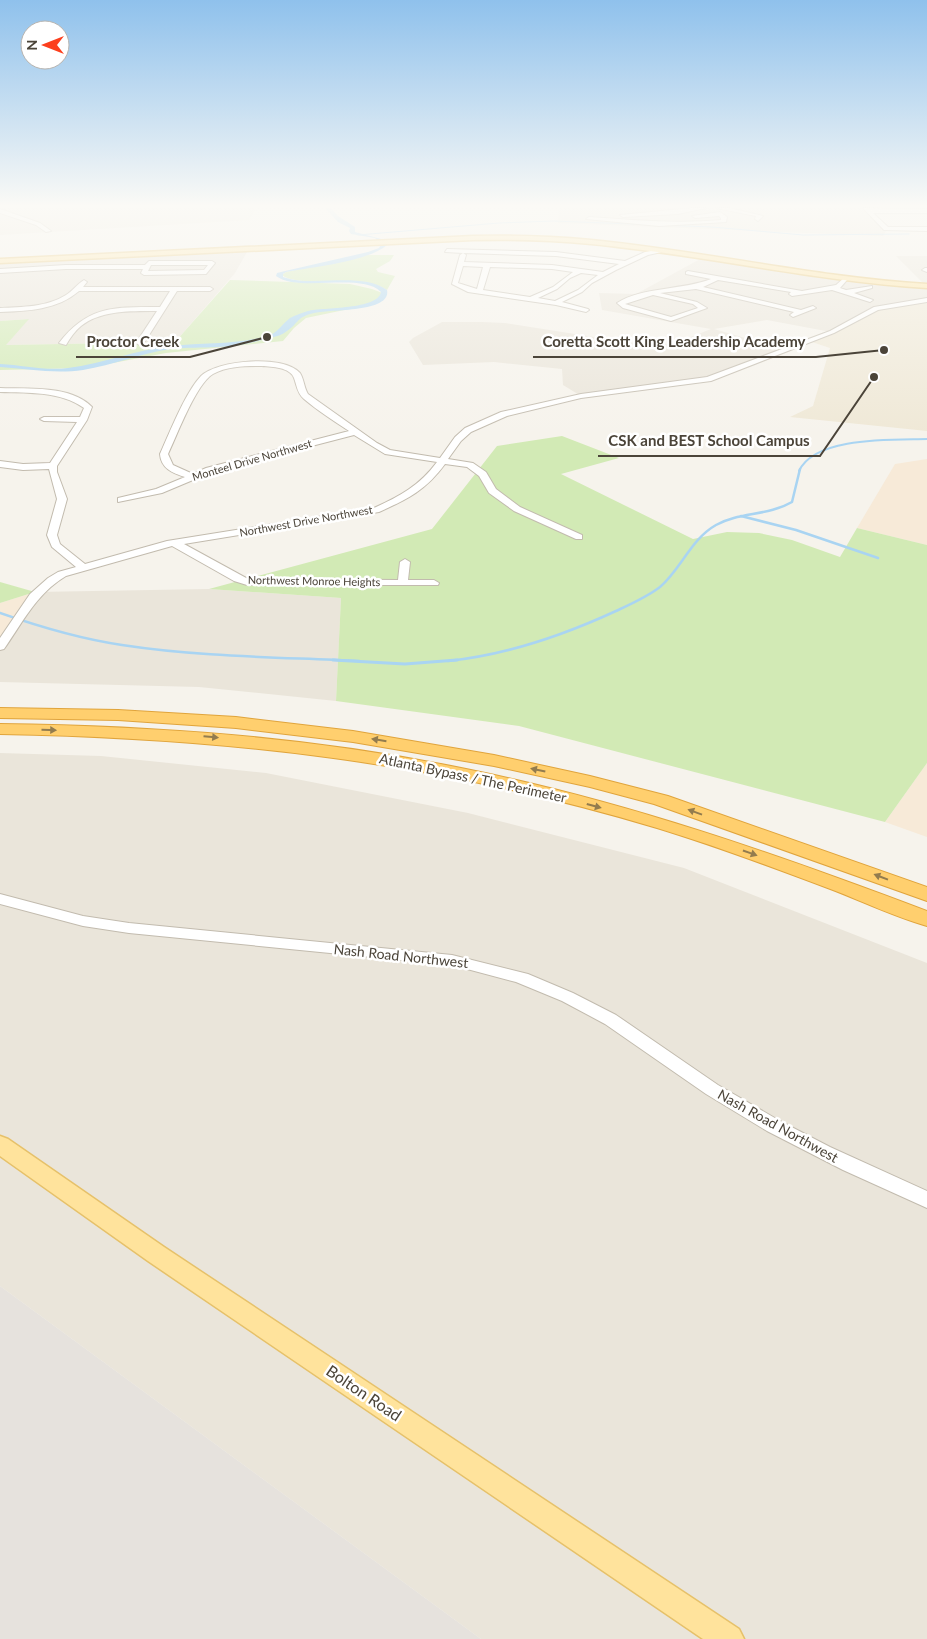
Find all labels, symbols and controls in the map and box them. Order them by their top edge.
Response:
north arrow [20,20,70,70]
text: N [23,40,40,50]
callout: Proctor Creek [76,327,190,357]
callout: Coretta Scott King Leadership Academy [533,327,816,357]
text: Proctor Creek [87,332,180,350]
text: Coretta Scott King Leadership Academy [542,332,806,350]
callout: CSK and BEST School Campus [598,426,820,456]
text: CSK and BEST School Campus [608,431,810,449]
street label: Monteel Drive Northwest [191,436,313,483]
street label: Northwest Drive Northwest [238,502,374,539]
street label: Northwest Monroe Heights [248,573,381,588]
one-way arrow [41,726,57,734]
one-way arrow [203,734,219,742]
one-way arrow [370,735,386,743]
street label: Atlanta Bypass / The Perimeter [378,749,568,806]
one-way arrow [530,765,546,773]
one-way arrow [587,802,602,810]
one-way arrow [687,808,702,816]
one-way arrow [742,850,757,857]
one-way arrow [874,873,889,880]
street label: Nash Road Northwest [333,940,469,971]
street label: Nash Road Northwest [715,1085,841,1166]
street label: Bolton Road [323,1361,405,1425]

